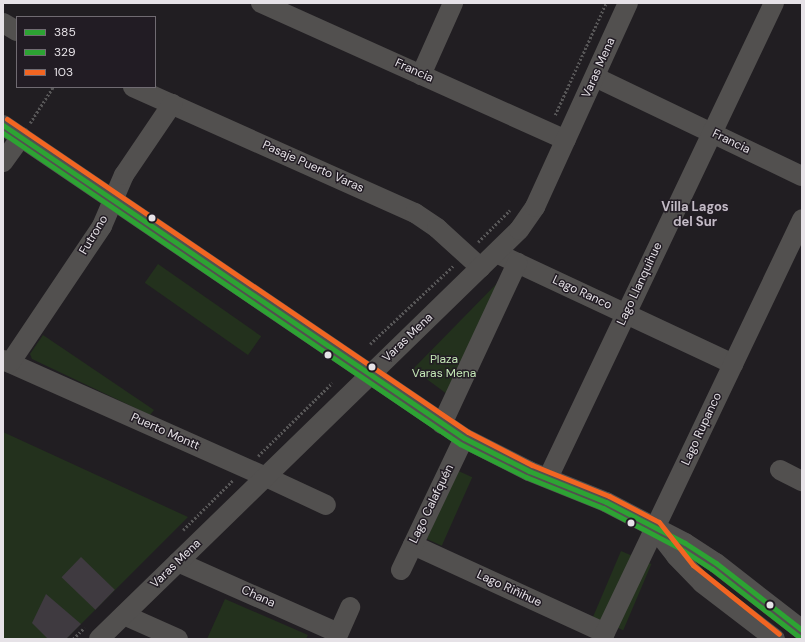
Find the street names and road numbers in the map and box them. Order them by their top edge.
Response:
street label: Varas Mena [579,36,619,100]
street label: Francia [393,56,435,86]
street label: Francia [710,127,752,157]
street label: Pasaje Puerto Varas [260,138,366,196]
street label: Futrono [77,213,111,257]
street label: Lago Llanquihue [614,240,666,328]
street label: Lago Ranco [550,273,614,313]
street label: Varas Mena [380,310,436,366]
street label: Lago Rupanco [679,390,725,468]
street label: Puerto Montt [129,410,201,454]
street label: Lago Calafquén [407,462,457,546]
street label: Varas Mena [148,536,204,592]
street label: Lago Riñihue [474,568,544,610]
street label: Chana [239,583,277,611]

